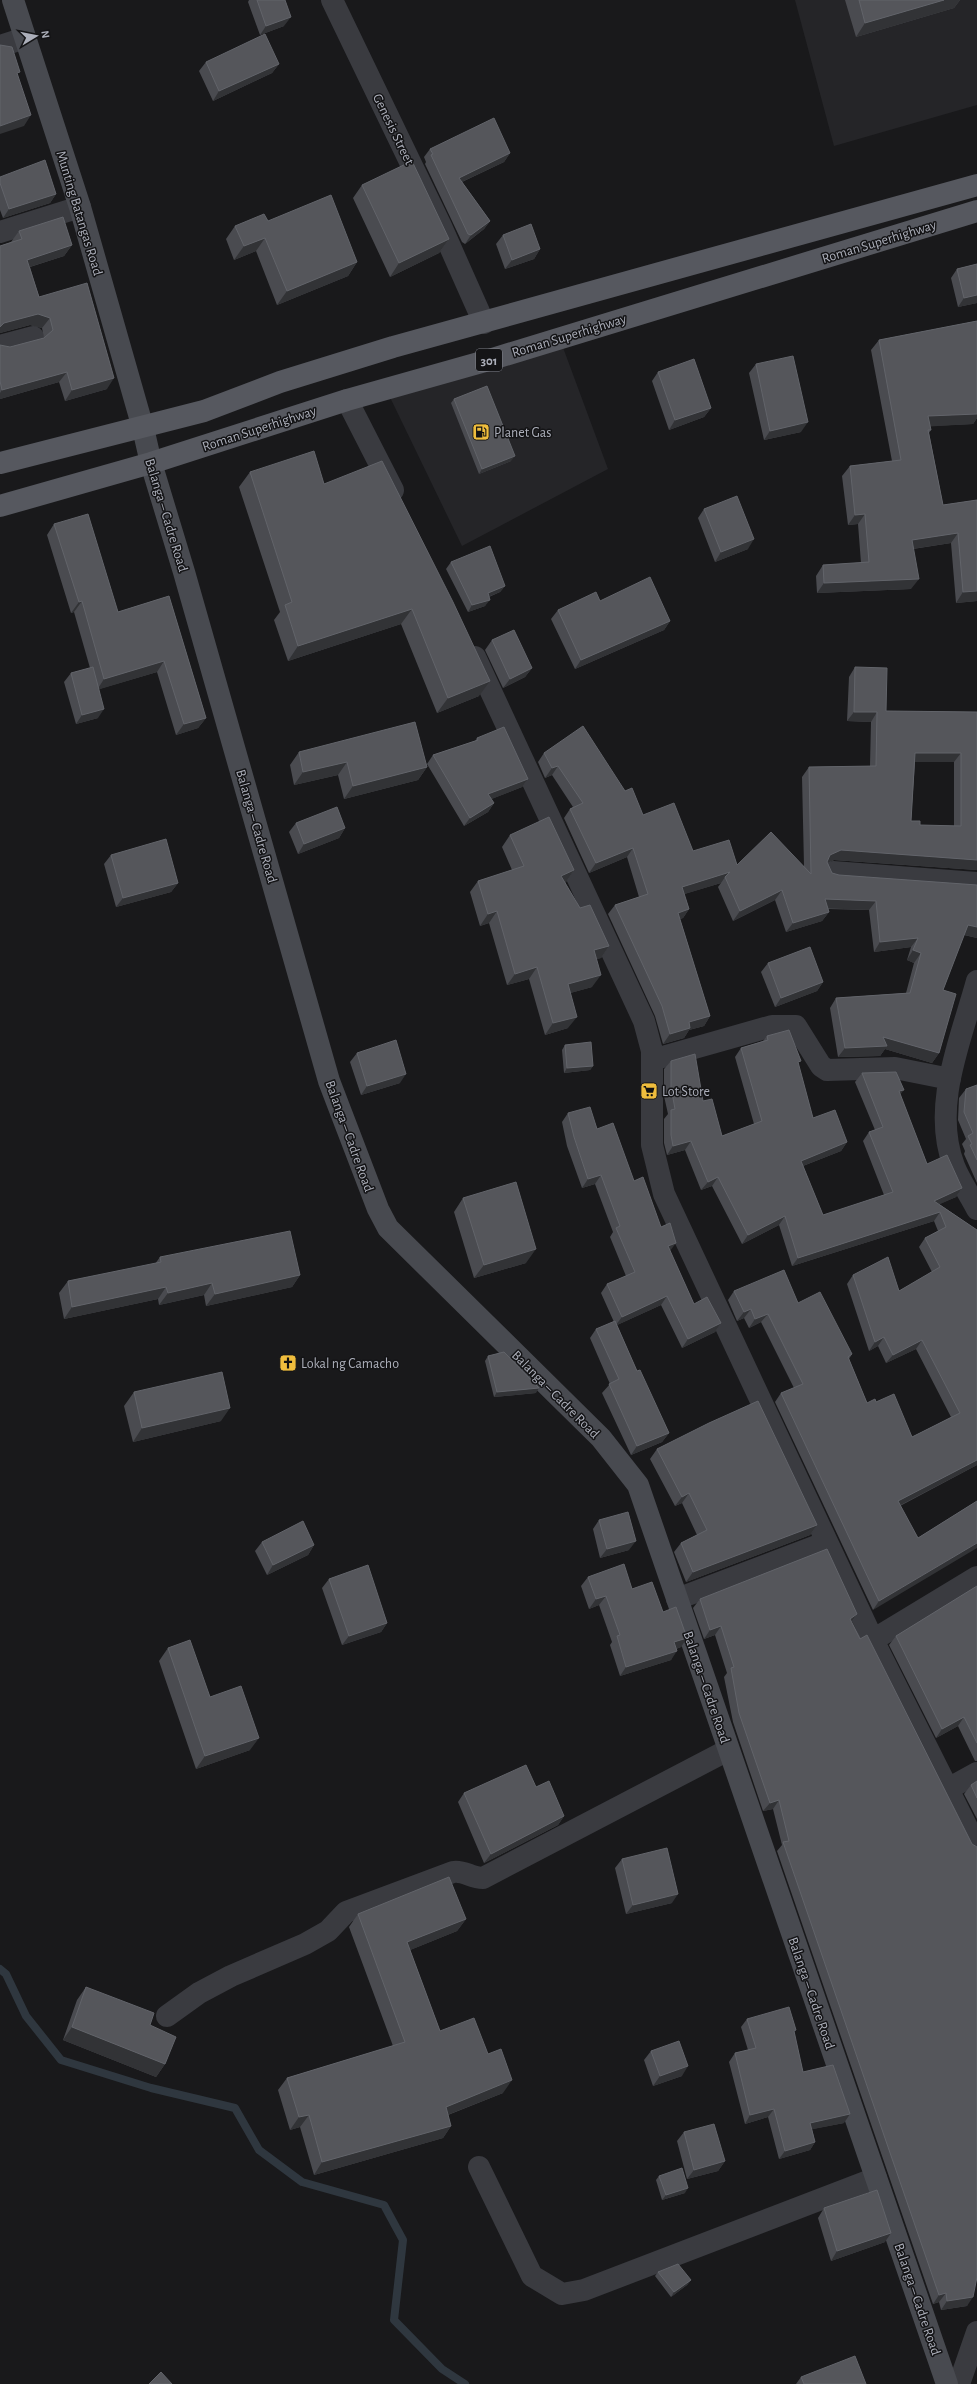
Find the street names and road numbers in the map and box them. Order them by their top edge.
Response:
street label: Genesis Street [370,92,417,168]
street label: Munting Batangas Road [53,149,105,277]
street label: Roman Superhighway [820,218,938,266]
street label: Roman Superhighway [510,312,628,360]
road number: 301 [476,349,502,371]
street label: Roman Superhighway [201,404,318,454]
street label: Balanga – Cadre Road [142,457,190,574]
street label: Balanga – Cadre Road [233,768,279,885]
street label: Balanga – Cadre Road [322,1079,376,1194]
street label: Balanga – Cadre Road [509,1348,602,1441]
street label: Balanga – Cadre Road [680,1629,732,1745]
street label: Balanga – Cadre Road [785,1935,837,2051]
street label: Balanga – Cadre Road [891,2241,943,2357]

